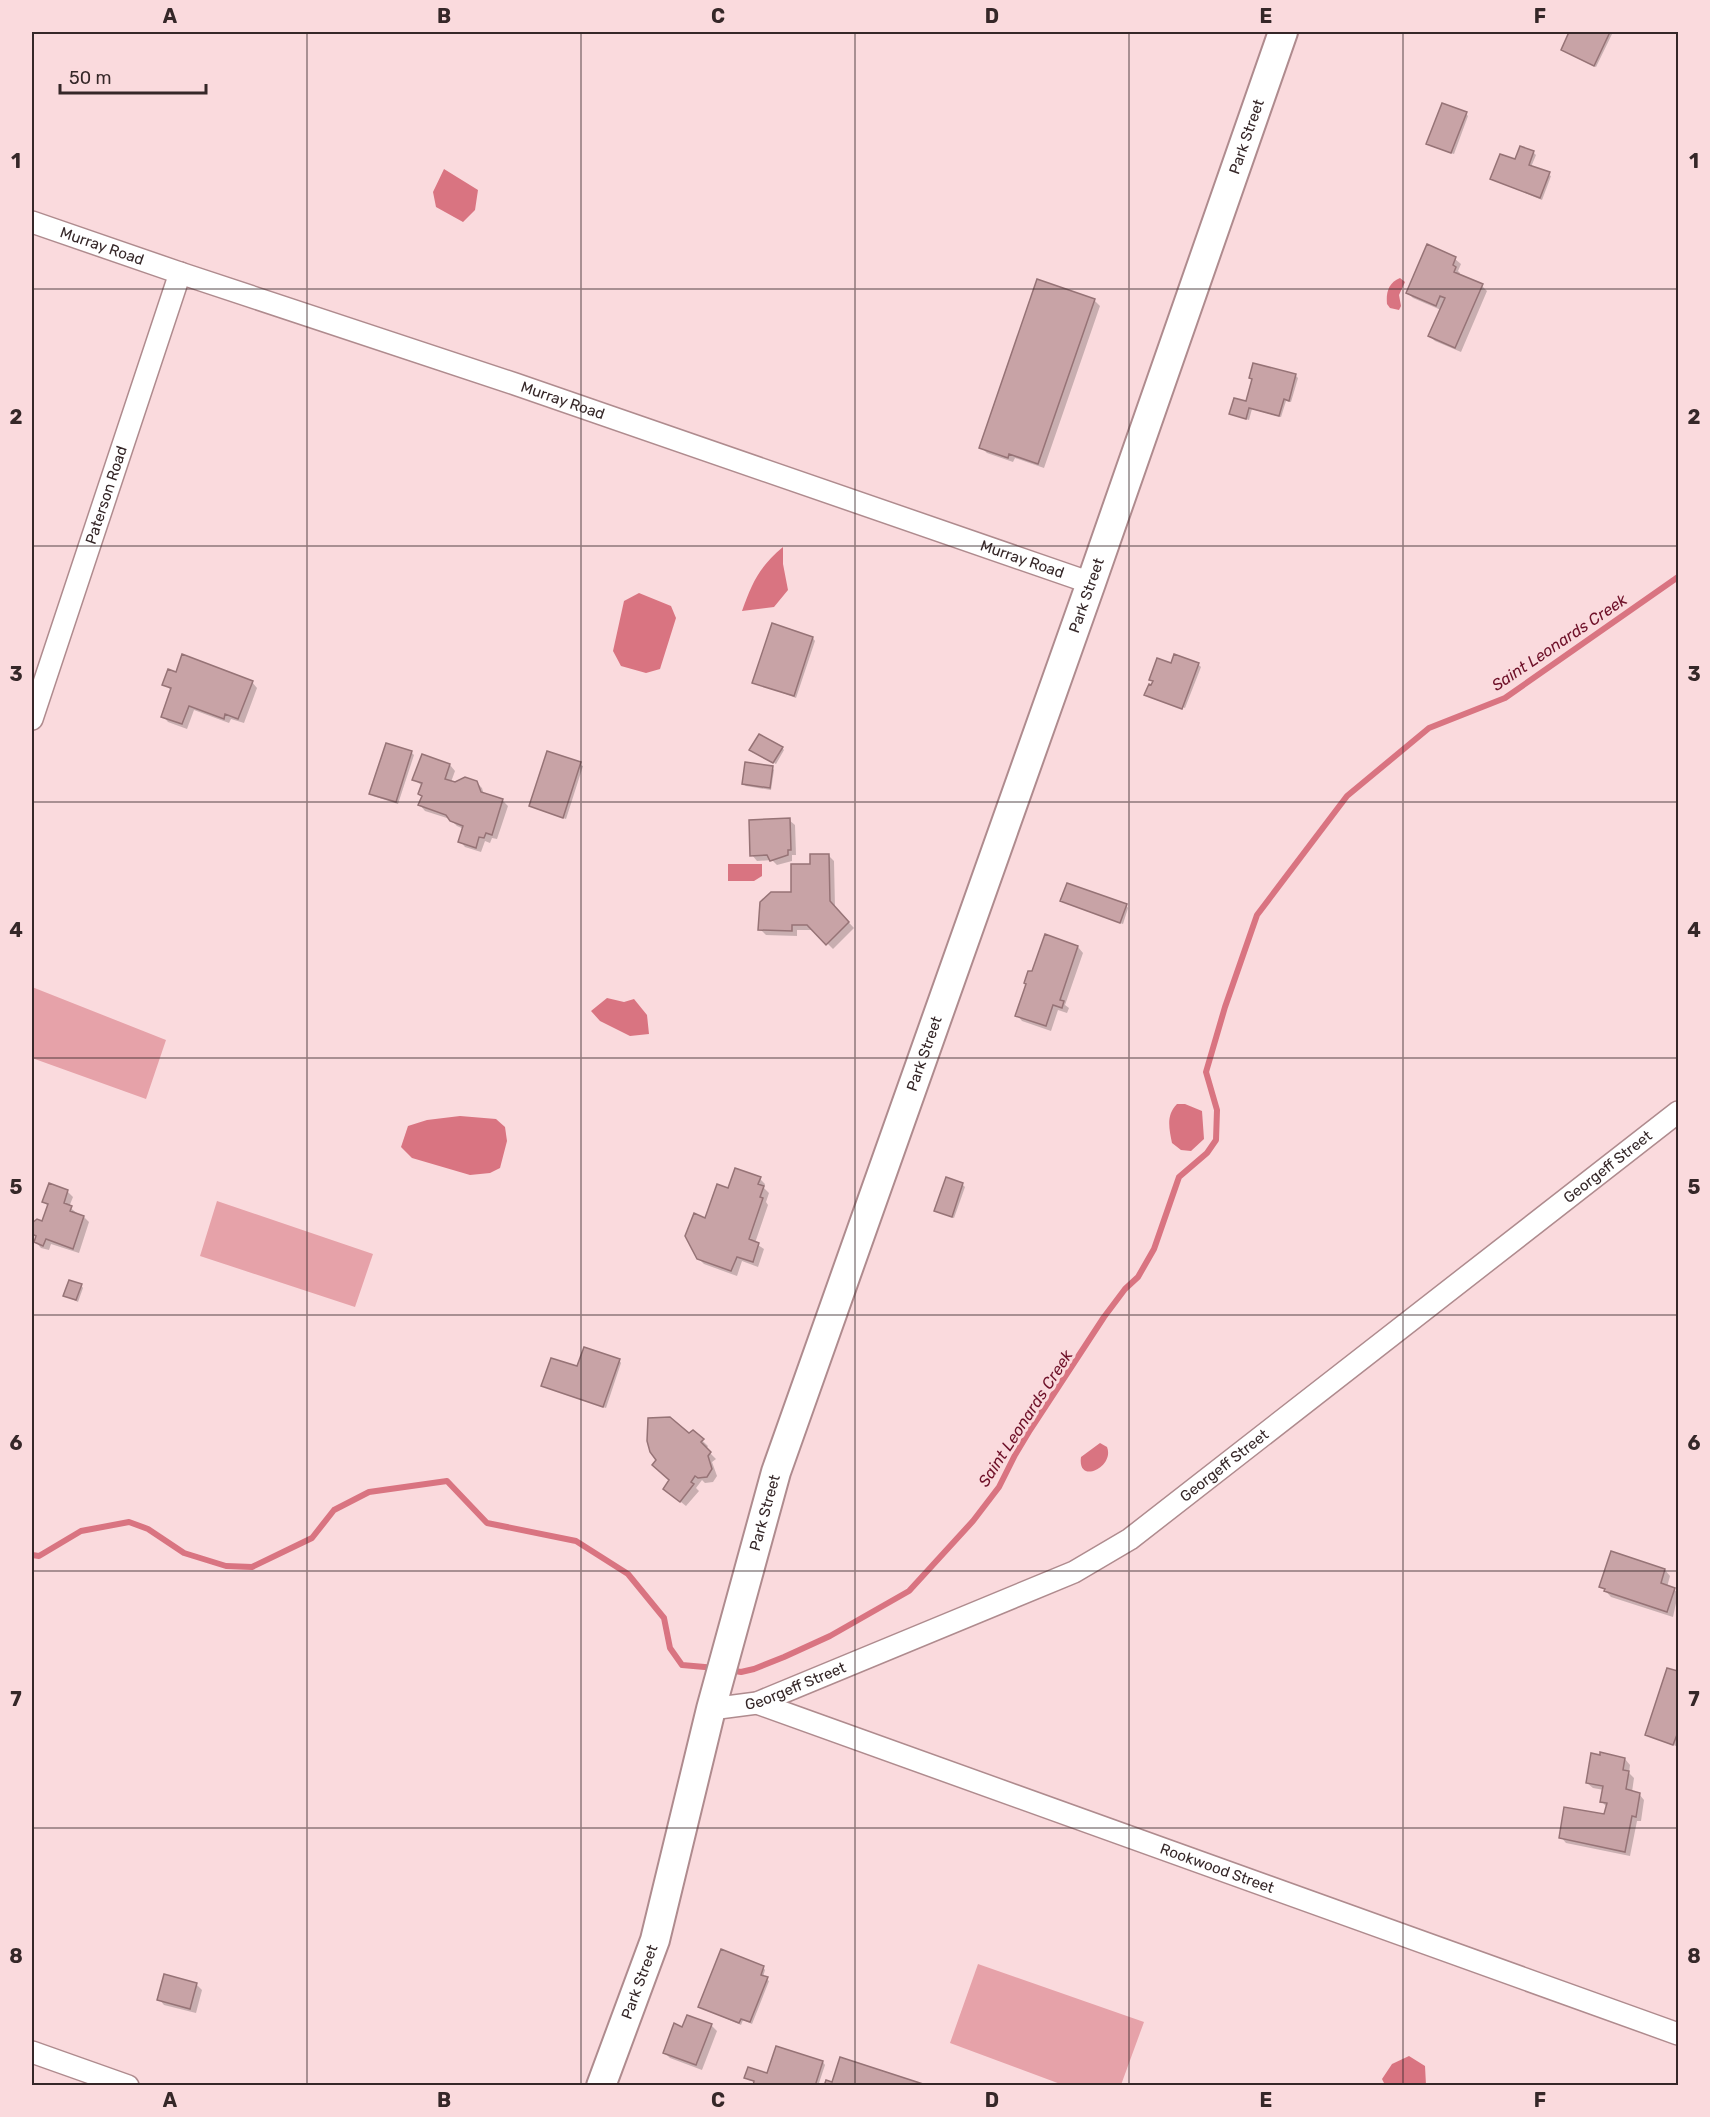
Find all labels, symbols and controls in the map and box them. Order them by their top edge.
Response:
text: A [163,4,178,28]
text: B [437,4,451,28]
text: C [711,4,725,28]
text: D [985,4,999,28]
text: E [1260,4,1272,28]
text: F [1534,4,1546,28]
scale bar [60,57,206,95]
text: 50 m [69,67,112,89]
street label: Park Street [1225,97,1268,176]
text: 1 [11,149,21,173]
text: 1 [1689,149,1699,173]
street label: Murray Road [58,223,146,269]
street label: Murray Road [518,378,607,423]
text: 2 [10,405,23,429]
text: 2 [1688,405,1701,429]
street label: Paterson Road [82,444,131,546]
street label: Murray Road [978,536,1066,582]
street label: Park Street [1065,556,1108,635]
water label: Saint Leonards Creek [1488,590,1631,695]
text: 3 [9,662,23,686]
text: 3 [1687,662,1701,686]
text: 4 [9,918,23,942]
text: 4 [1687,918,1701,942]
street label: Park Street [903,1014,946,1093]
street label: Georgeff Street [1560,1127,1656,1207]
text: 5 [10,1175,23,1199]
text: 5 [1688,1175,1701,1199]
water label: Saint Leonards Creek [974,1346,1077,1490]
street label: Georgeff Street [1177,1425,1272,1506]
text: 6 [9,1431,23,1455]
text: 6 [1687,1431,1701,1455]
street label: Park Street [746,1472,784,1553]
street label: Georgeff Street [744,1658,849,1713]
text: 7 [10,1687,22,1711]
text: 7 [1688,1687,1700,1711]
street label: Rookwood Street [1158,1840,1277,1897]
street label: Park Street [618,1942,662,2022]
text: 8 [9,1944,23,1968]
text: 8 [1687,1944,1701,1968]
text: A [163,2088,178,2112]
text: B [437,2088,451,2112]
text: C [711,2088,725,2112]
text: D [985,2088,999,2112]
text: E [1260,2088,1272,2112]
text: F [1534,2088,1546,2112]

